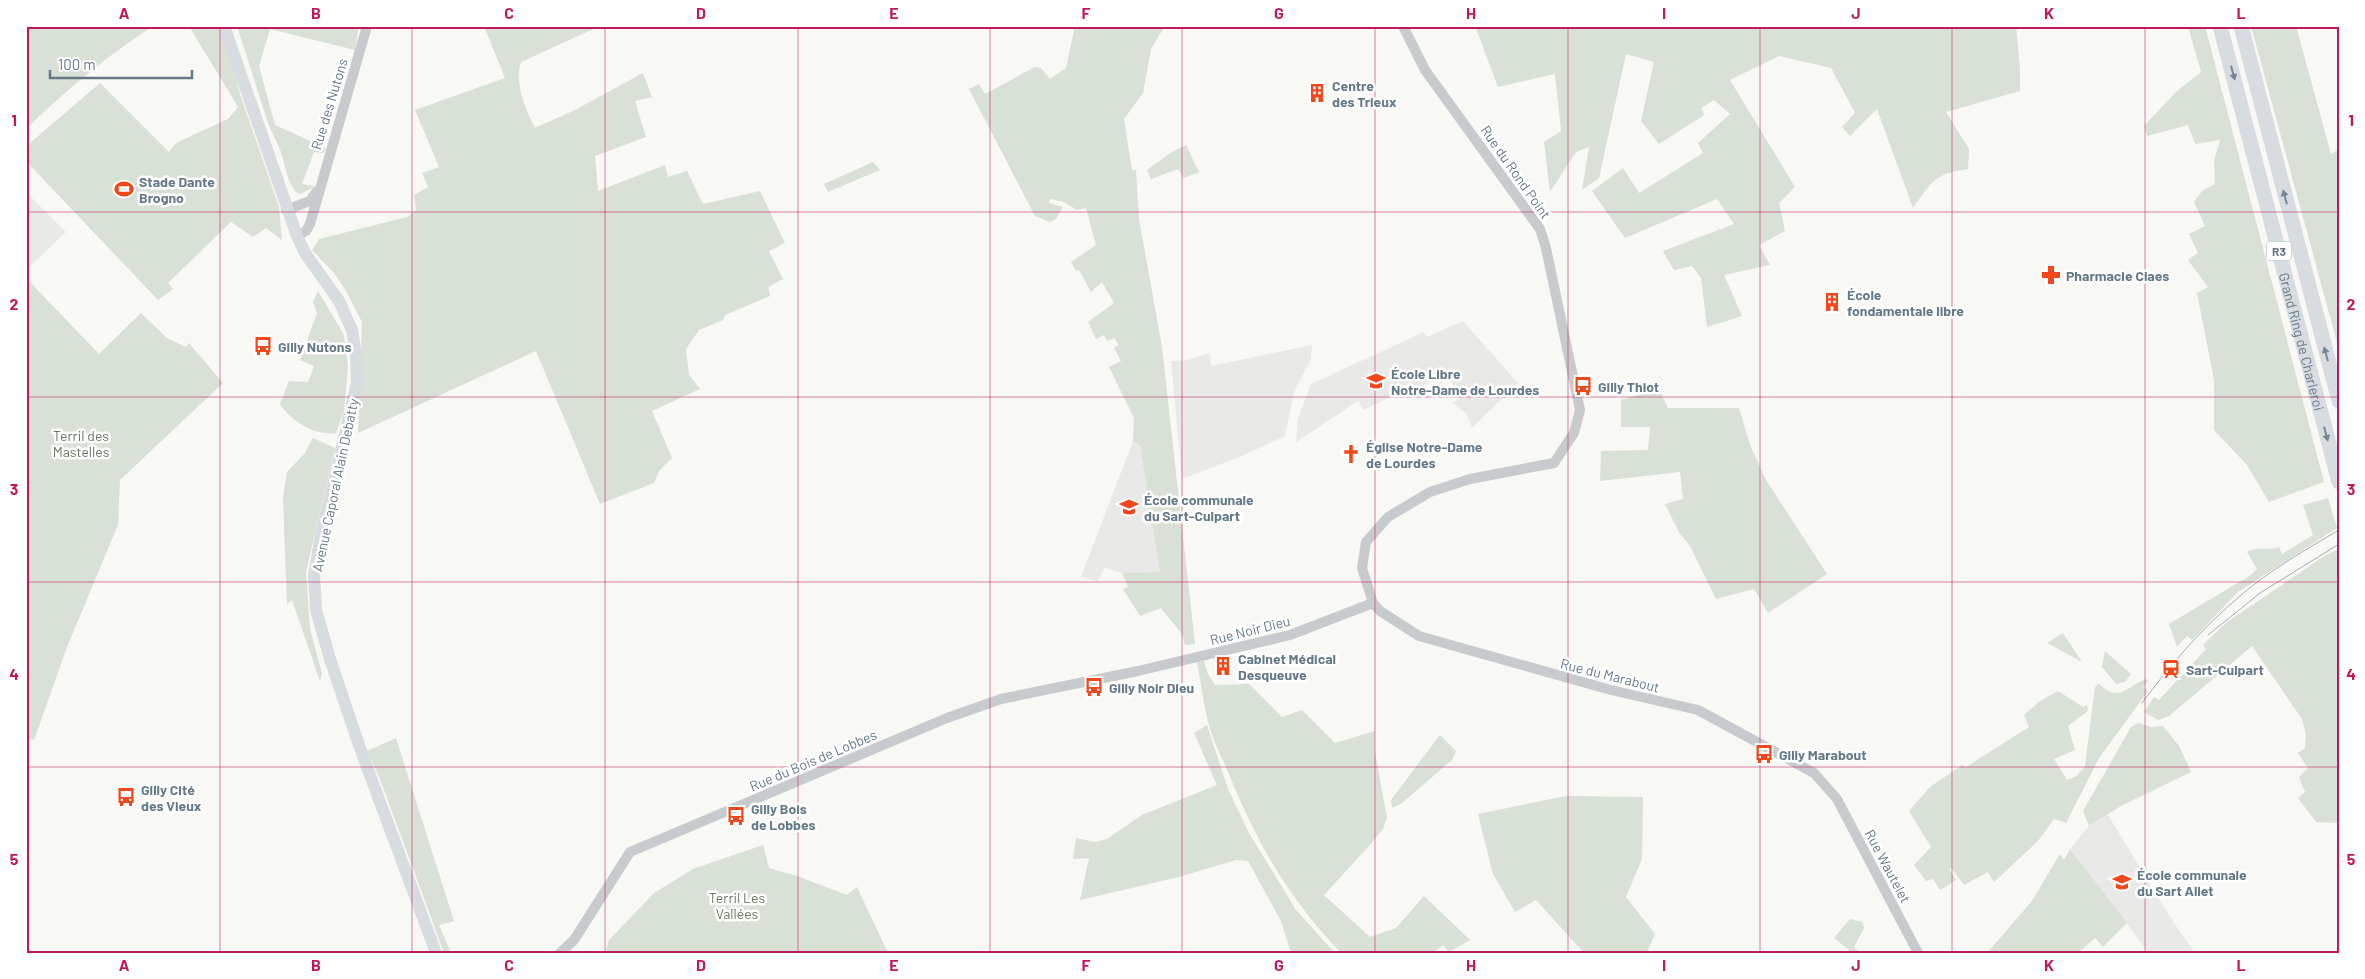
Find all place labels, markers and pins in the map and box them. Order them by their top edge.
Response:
place label: Centre des Trieux [1332,77,1397,110]
building icon: Centre des Trieux [1306,82,1328,104]
place label: Stade Dante Brogno [139,173,215,206]
sports icon: Stade Dante Brogno [113,178,135,200]
pharmacy icon: Pharmacie Claes [2040,264,2062,286]
place label: Pharmacie Claes [2066,267,2169,284]
place label: École fondamentale libre [1847,286,1964,319]
building icon: École fondamentale libre [1821,291,1843,313]
bus stop icon: Gilly Nutons [252,335,274,357]
place label: Gilly Nutons [278,338,351,355]
place label: École Libre Notre-Dame de Lourdes [1391,365,1539,398]
school or university icon: École Libre Notre-Dame de Lourdes [1365,370,1387,392]
bus stop icon: Gilly Thiot [1572,375,1594,397]
place label: Gilly Thiot [1598,378,1659,395]
place label: Église Notre-Dame de Lourdes [1366,438,1483,471]
church icon: Église Notre-Dame de Lourdes [1340,443,1362,465]
place label: École communale du Sart-Culpart [1144,491,1254,524]
school or university icon: École communale du Sart-Culpart [1118,496,1140,518]
place label: Cabinet Médical Desqueuve [1238,650,1336,683]
building icon: Cabinet Médical Desqueuve [1212,655,1234,677]
station icon: Sart-Culpart [2160,658,2182,680]
place label: Sart-Culpart [2186,661,2264,678]
bus stop icon: Gilly Noir Dieu [1083,676,1105,698]
place label: Gilly Noir Dieu [1109,679,1194,696]
bus stop icon: Gilly Marabout [1753,743,1775,765]
place label: Gilly Marabout [1779,746,1867,763]
place label: Gilly Cité des Vieux [141,781,202,814]
bus stop icon: Gilly Cité des Vieux [115,786,137,808]
place label: Gilly Bois de Lobbes [751,800,816,833]
bus stop icon: Gilly Bois de Lobbes [725,805,747,827]
place label: École communale du Sart Allet [2137,866,2247,899]
school or university icon: École communale du Sart Allet [2111,871,2133,893]

